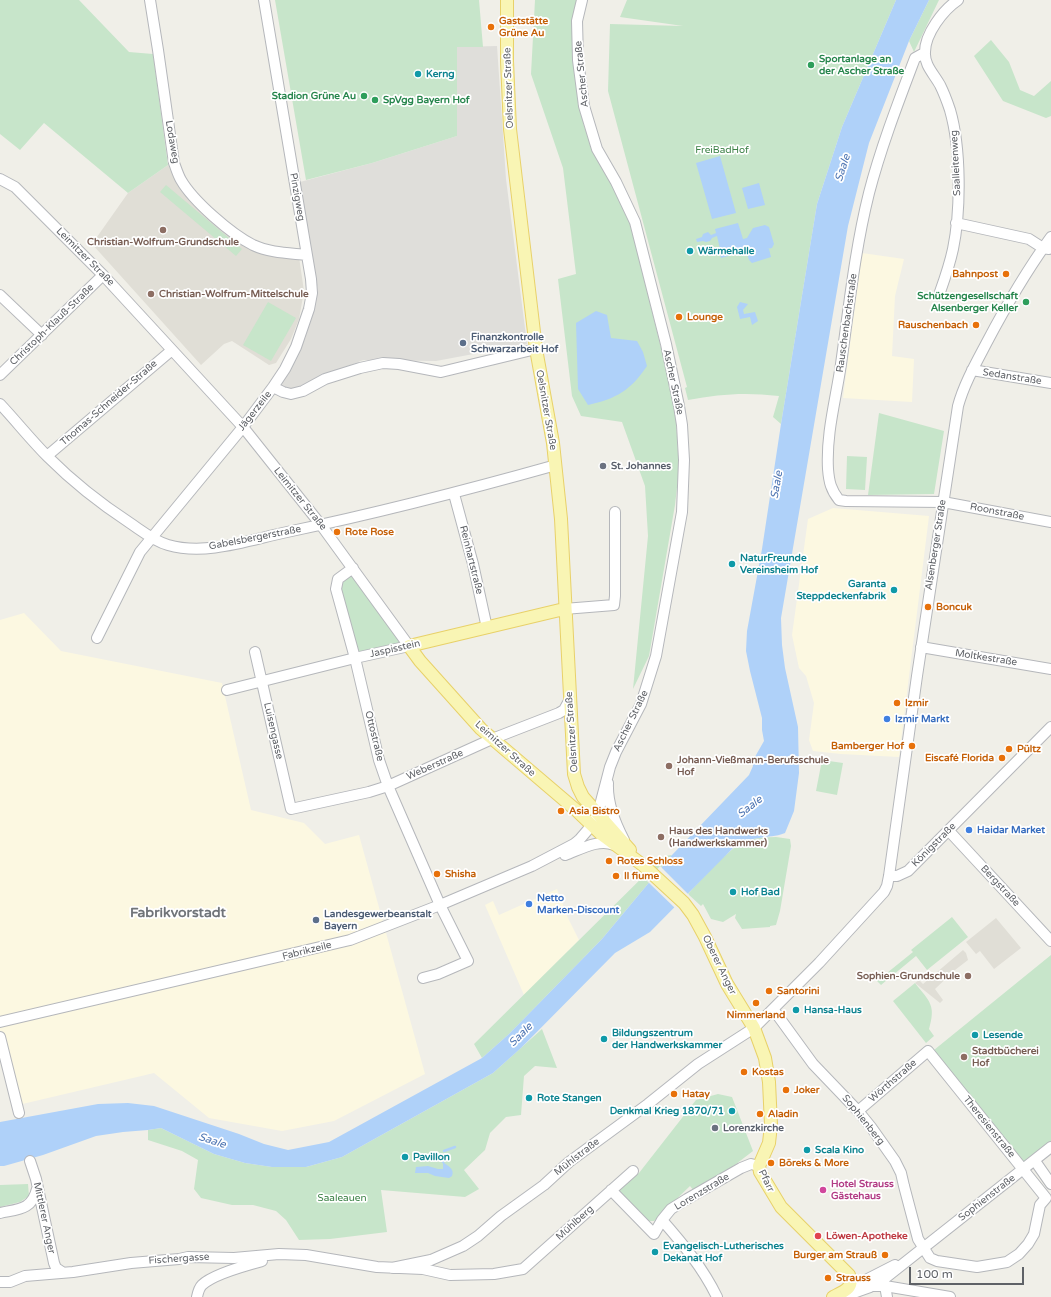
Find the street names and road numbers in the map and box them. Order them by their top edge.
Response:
street label: Ascher Straße [573,40,591,108]
street label: Oelsnitzer Straße [502,47,516,129]
street label: Lodaweg [162,120,182,164]
street label: Saalleitenweg [948,130,964,196]
street label: Pinzigweg [287,172,307,222]
street label: Leimitzer Straße [53,225,117,289]
street label: Rauschenbachstraße [834,273,860,373]
street label: Christoph-Klauß-Straße [7,282,97,368]
street label: Ascher Straße [660,348,686,416]
street label: Thomas-Schneider-Straße [58,358,160,448]
street label: Sedanstraße [982,366,1042,388]
street label: Oelsnitzer Straße [533,369,559,451]
street label: Jägerzeile [236,389,274,433]
street label: Leimitzer Straße [271,465,329,533]
street label: Alsenberger Straße [923,499,949,591]
street label: Roonstraße [969,501,1025,523]
street label: Gabelsbergerstraße [208,523,302,553]
street label: Reinhartstraße [457,524,485,596]
street label: Jaspisstein [369,637,421,661]
street label: Moltkestraße [954,647,1018,669]
street label: Ascher Straße [611,688,651,754]
street label: Oelsnitzer Straße [563,691,581,773]
street label: Luisengasse [261,701,285,761]
street label: Ottostraße [362,710,386,762]
street label: Leimitzer Straße [472,719,538,779]
street label: Weberstraße [405,747,465,783]
street label: Königstraße [909,820,959,870]
street label: Bergstraße [978,863,1022,909]
street label: Oberer Anger [699,933,739,997]
street label: Fabrikzeile [281,939,333,963]
street label: Wörthstraße [867,1057,919,1105]
street label: Sophienberg [839,1093,887,1147]
street label: Theresienstraße [960,1094,1018,1160]
street label: Mühlstraße [552,1136,602,1178]
street label: Pfarr [755,1168,777,1194]
street label: Lorenzstraße [672,1171,732,1213]
street label: Sophienstraße [956,1172,1018,1224]
street label: Mittlerer Anger [31,1181,57,1255]
street label: Mühlberg [554,1203,596,1243]
street label: Fischergasse [148,1251,210,1267]

